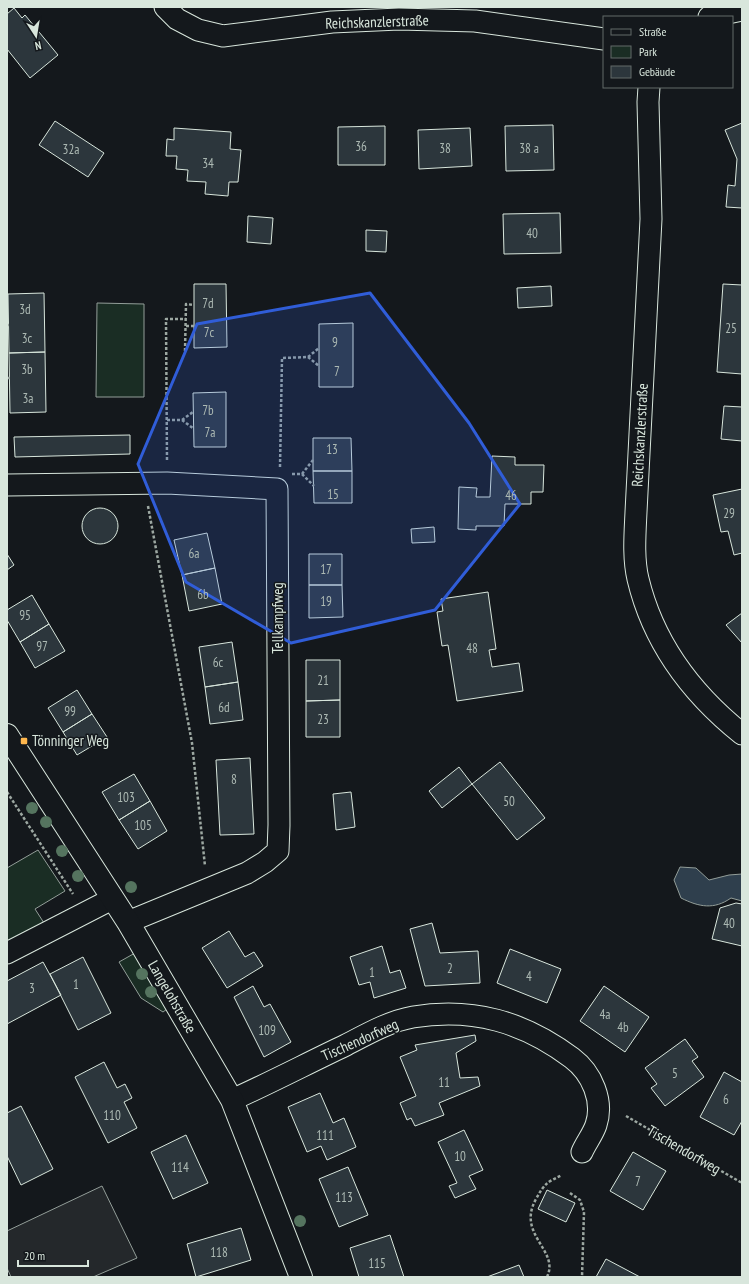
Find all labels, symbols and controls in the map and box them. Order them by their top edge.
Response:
street label: Reichskanzlerstraße [325,10,429,33]
north arrow [16,16,56,56]
legend [603,16,733,88]
text: Straße [639,24,666,39]
text: N [34,38,42,53]
text: Park [639,44,657,59]
text: Gebäude [639,64,675,79]
house number: 36 [355,138,367,155]
house number: 38 [439,140,451,157]
house number: 38 a [519,140,539,157]
house number: 32a [63,141,79,158]
house number: 34 [202,155,214,172]
house number: 40 [526,225,538,242]
house number: 7d [202,295,214,312]
house number: 3d [19,301,31,318]
house number: 25 [725,320,737,337]
house number: 7c [204,324,215,341]
house number: 3c [22,330,33,347]
house number: 9 [332,334,338,351]
house number: 3b [21,361,33,378]
house number: 7 [334,363,340,380]
street label: Reichskanzlerstraße [627,383,652,487]
house number: 3a [22,390,34,407]
house number: 7b [202,402,214,419]
house number: 7a [205,424,215,441]
house number: 13 [326,441,338,458]
house number: 15 [327,486,339,503]
house number: 46 [505,487,517,504]
house number: 29 [723,505,735,522]
house number: 6a [188,545,200,562]
house number: 17 [320,561,332,578]
street label: Tellkampfweg [268,582,287,654]
house number: 6b [197,586,209,603]
house number: 19 [320,593,332,610]
house number: 95 [19,607,31,624]
house number: 97 [36,638,48,655]
house number: 48 [466,640,478,657]
house number: 6c [213,654,224,671]
house number: 21 [317,672,329,689]
house number: 6d [218,699,230,716]
house number: 99 [64,703,76,720]
house number: 23 [317,711,329,728]
place label: Tönninger Weg [32,731,109,750]
marker: Tönninger Weg [19,736,29,746]
house number: 8 [231,771,237,788]
house number: 103 [117,789,135,806]
house number: 50 [503,793,515,810]
house number: 105 [134,817,152,834]
house number: 40 [723,915,735,932]
street label: Langelohstraße [144,957,201,1036]
house number: 2 [447,960,453,977]
house number: 1 [369,964,375,981]
house number: 4 [526,968,532,985]
house number: 1 [73,976,79,993]
house number: 3 [29,980,35,997]
house number: 4a [599,1006,611,1023]
street label: Tischendorfweg [318,1014,401,1065]
house number: 4b [617,1019,629,1036]
house number: 109 [258,1022,276,1039]
house number: 5 [672,1065,678,1082]
house number: 11 [438,1074,450,1091]
house number: 6 [723,1091,729,1108]
house number: 110 [103,1107,121,1124]
street label: Tischendorfweg [644,1121,724,1178]
house number: 111 [316,1127,334,1144]
house number: 10 [454,1148,466,1165]
house number: 114 [171,1159,189,1176]
house number: 7 [635,1173,641,1190]
house number: 113 [335,1189,353,1206]
scale bar [18,1242,88,1268]
house number: 118 [210,1244,228,1261]
text: 20 m [24,1248,45,1263]
house number: 115 [368,1255,386,1272]

